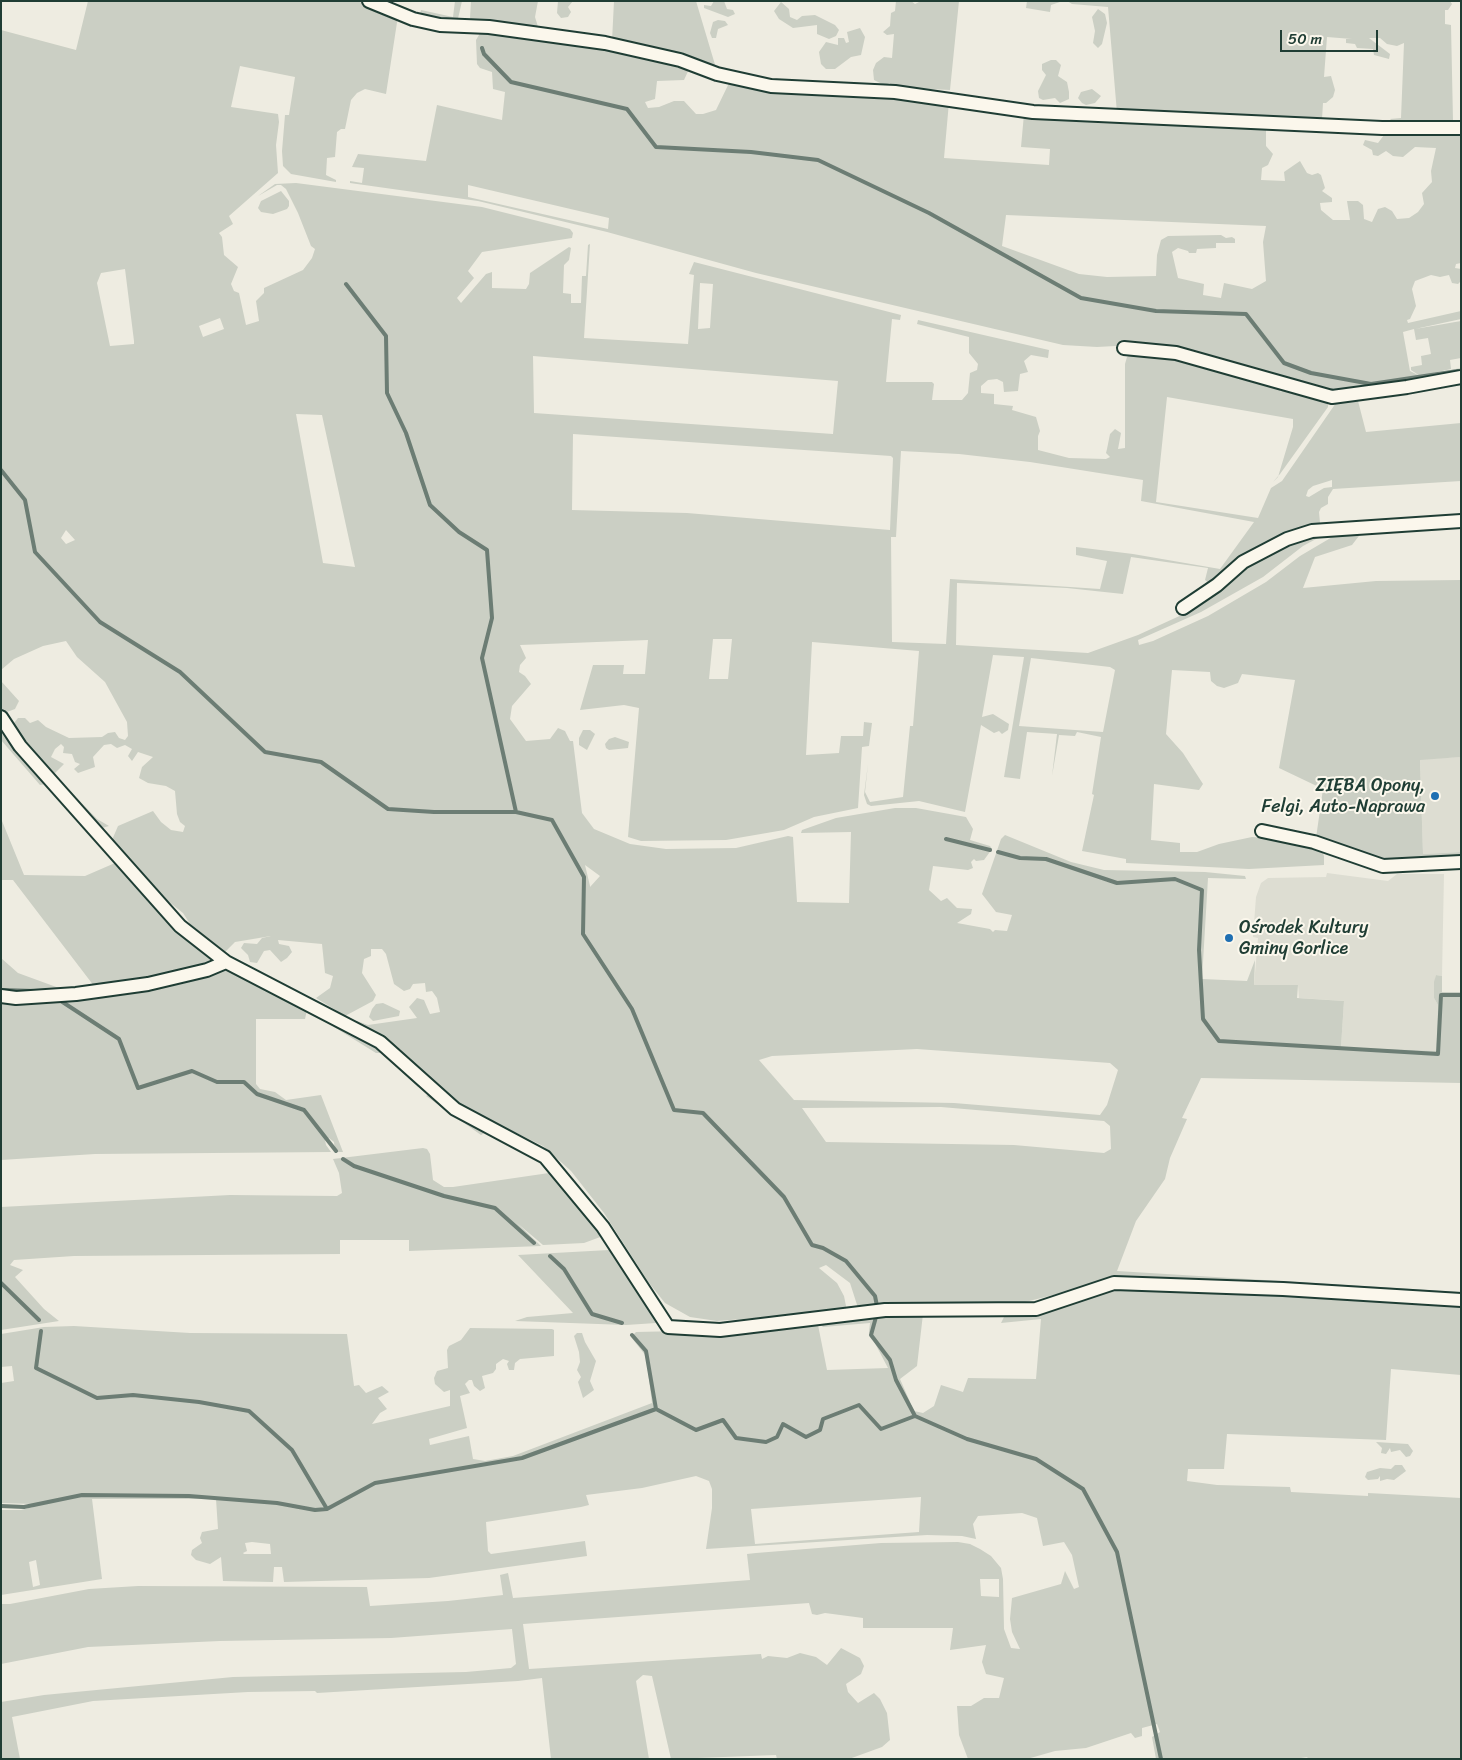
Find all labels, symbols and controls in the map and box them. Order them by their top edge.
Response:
scale bar [1282,20,1380,52]
text: 50 m [1288,26,1322,52]
place label: ZIĘBA Opony, Felgi, Auto-Naprawa [1262,775,1425,818]
marker: ZIĘBA Opony, Felgi, Auto-Naprawa [1429,790,1441,802]
place label: Ośrodek Kultury Gminy Gorlice [1239,917,1368,960]
marker: Ośrodek Kultury Gminy Gorlice [1223,932,1235,944]

